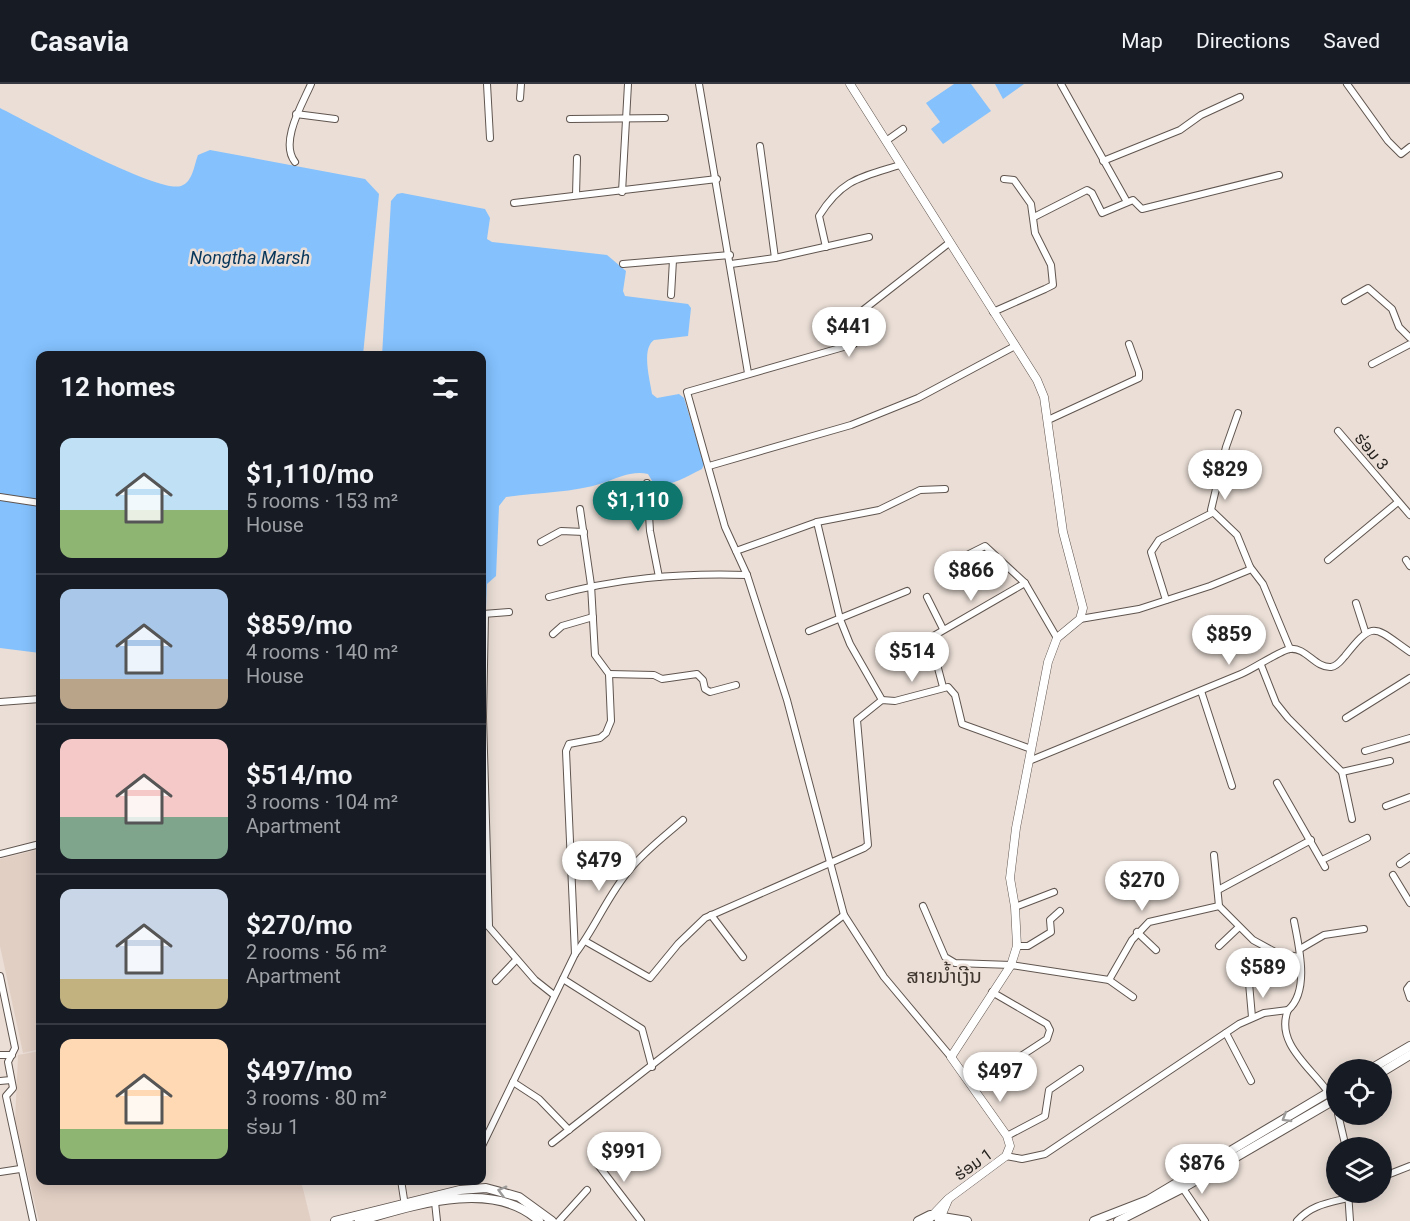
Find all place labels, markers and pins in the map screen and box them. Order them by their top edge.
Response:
pin: $441 [813,307,885,358]
pin: $829 [1189,450,1261,501]
pin: $1,110 [589,481,687,532]
pin: $866 [935,551,1007,602]
pin: $859 [1193,615,1265,666]
pin: $514 [876,632,948,683]
pin: $479 [563,841,635,892]
pin: $270 [1106,861,1178,912]
pin: $589 [1227,948,1299,999]
pin: $497 [964,1052,1036,1103]
pin: $991 [588,1132,660,1183]
pin: $876 [1166,1144,1238,1195]

